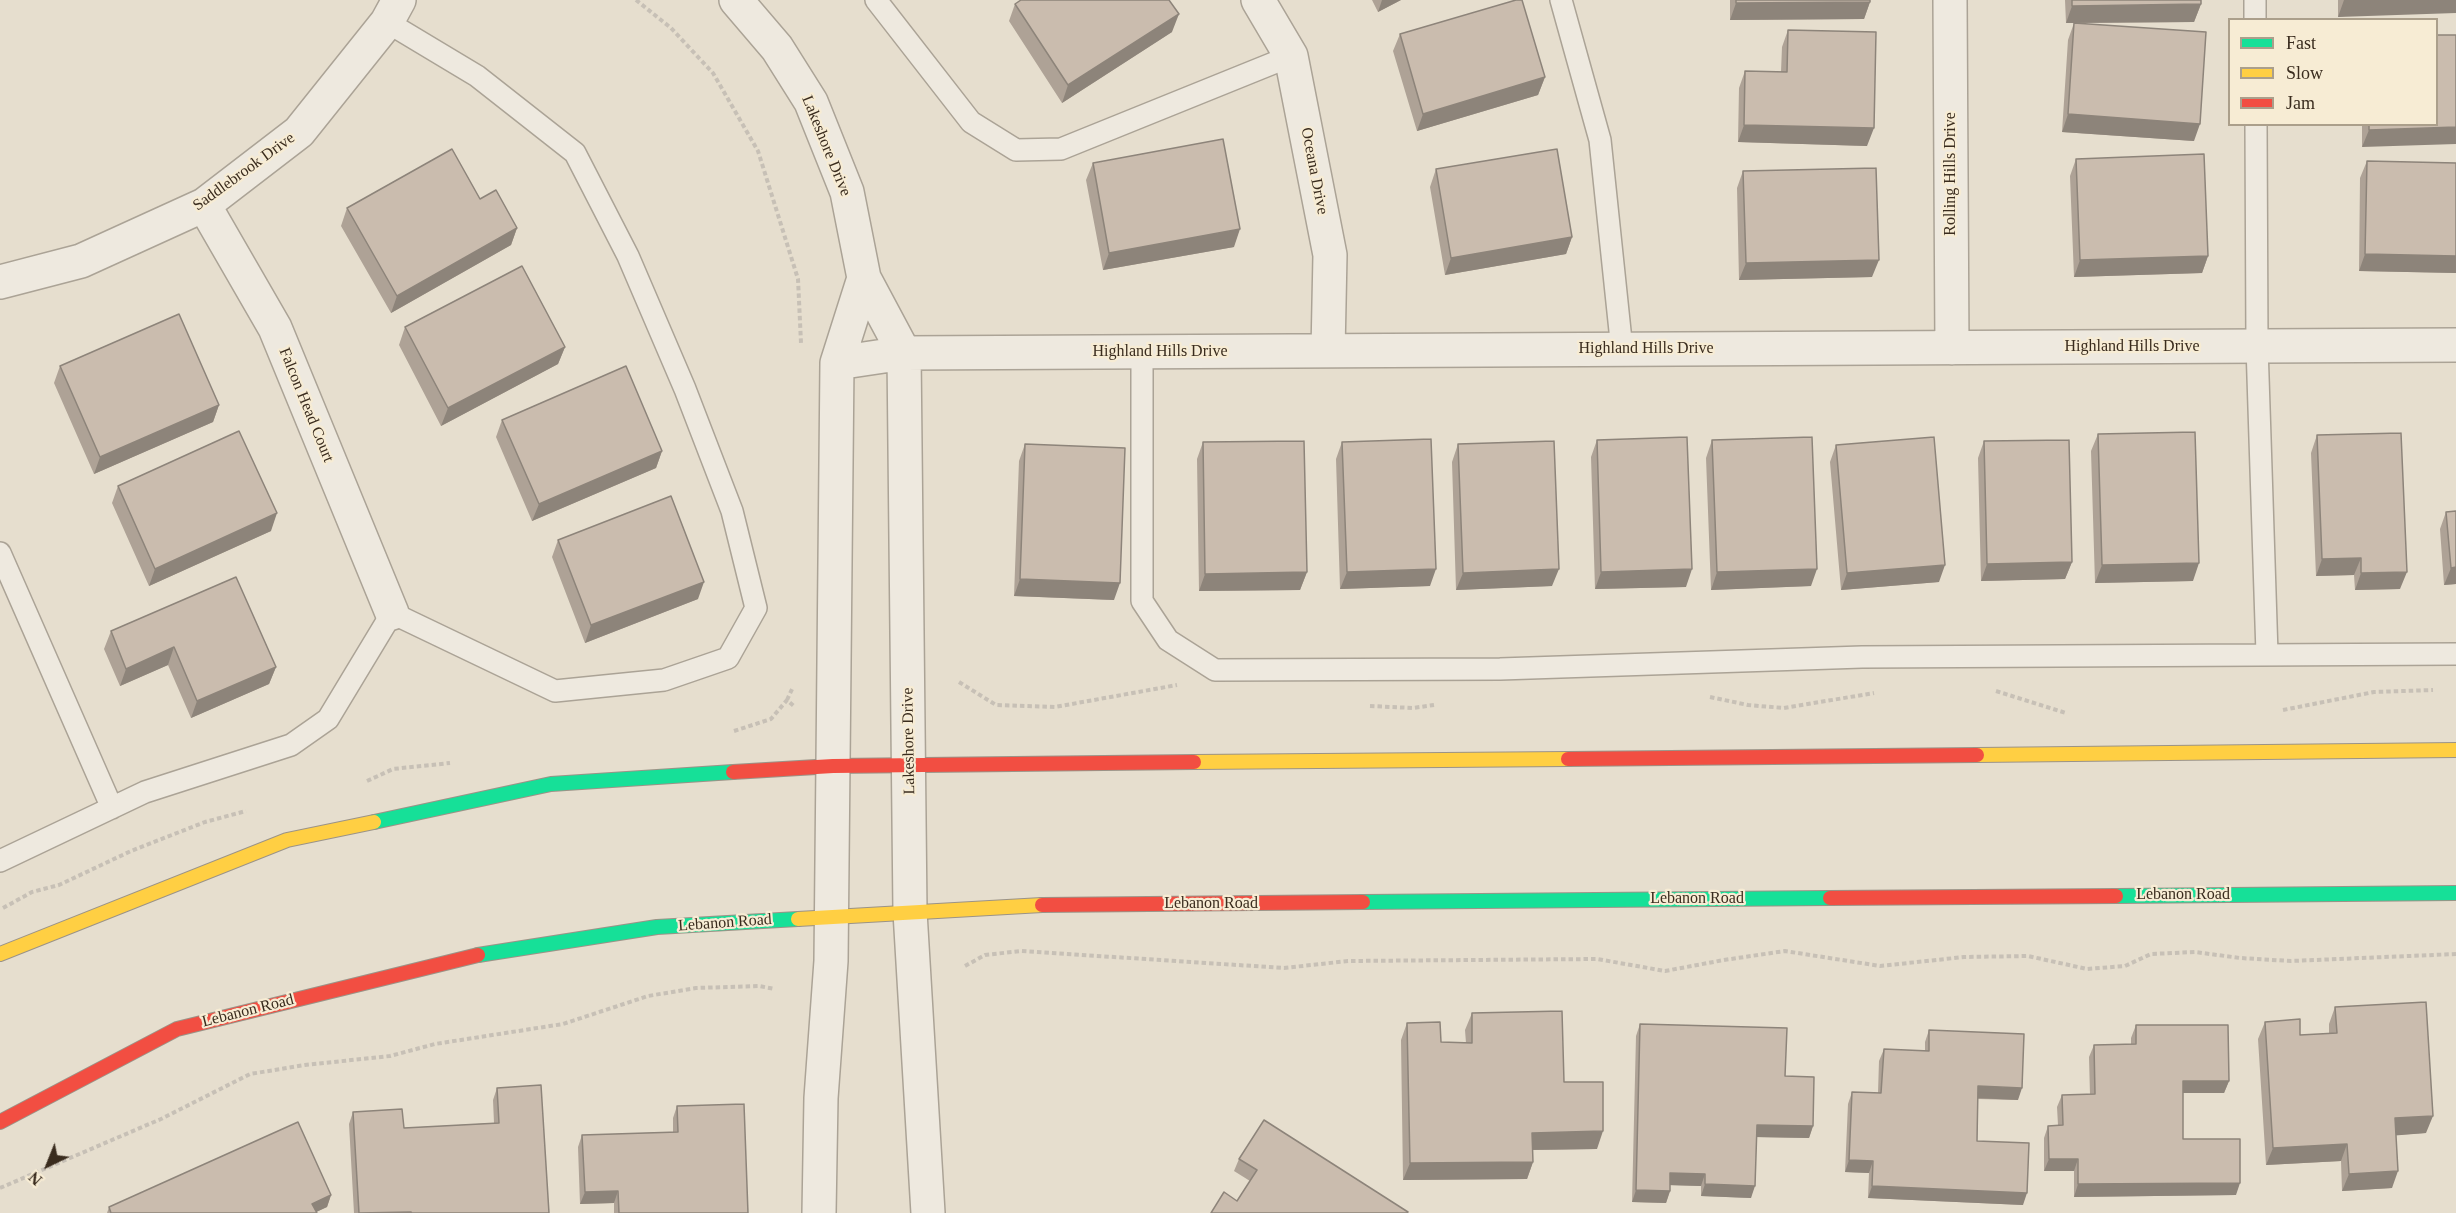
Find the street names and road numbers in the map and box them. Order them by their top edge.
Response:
street label: Lakeshore Drive [797,93,855,199]
street label: Rolling Hills Drive [1941,112,1961,236]
street label: Oceana Drive [1296,126,1332,216]
street label: Saddlebrook Drive [189,129,299,215]
street label: Highland Hills Drive [2064,337,2200,357]
street label: Highland Hills Drive [1578,339,1714,359]
street label: Highland Hills Drive [1092,342,1228,362]
street label: Falcon Head Court [274,345,338,465]
street label: Lakeshore Drive [898,687,920,795]
street label: Lebanon Road [2136,885,2230,905]
street label: Lebanon Road [1650,889,1744,909]
street label: Lebanon Road [1164,894,1258,914]
street label: Lebanon Road [678,910,772,936]
street label: Lebanon Road [200,990,296,1032]

